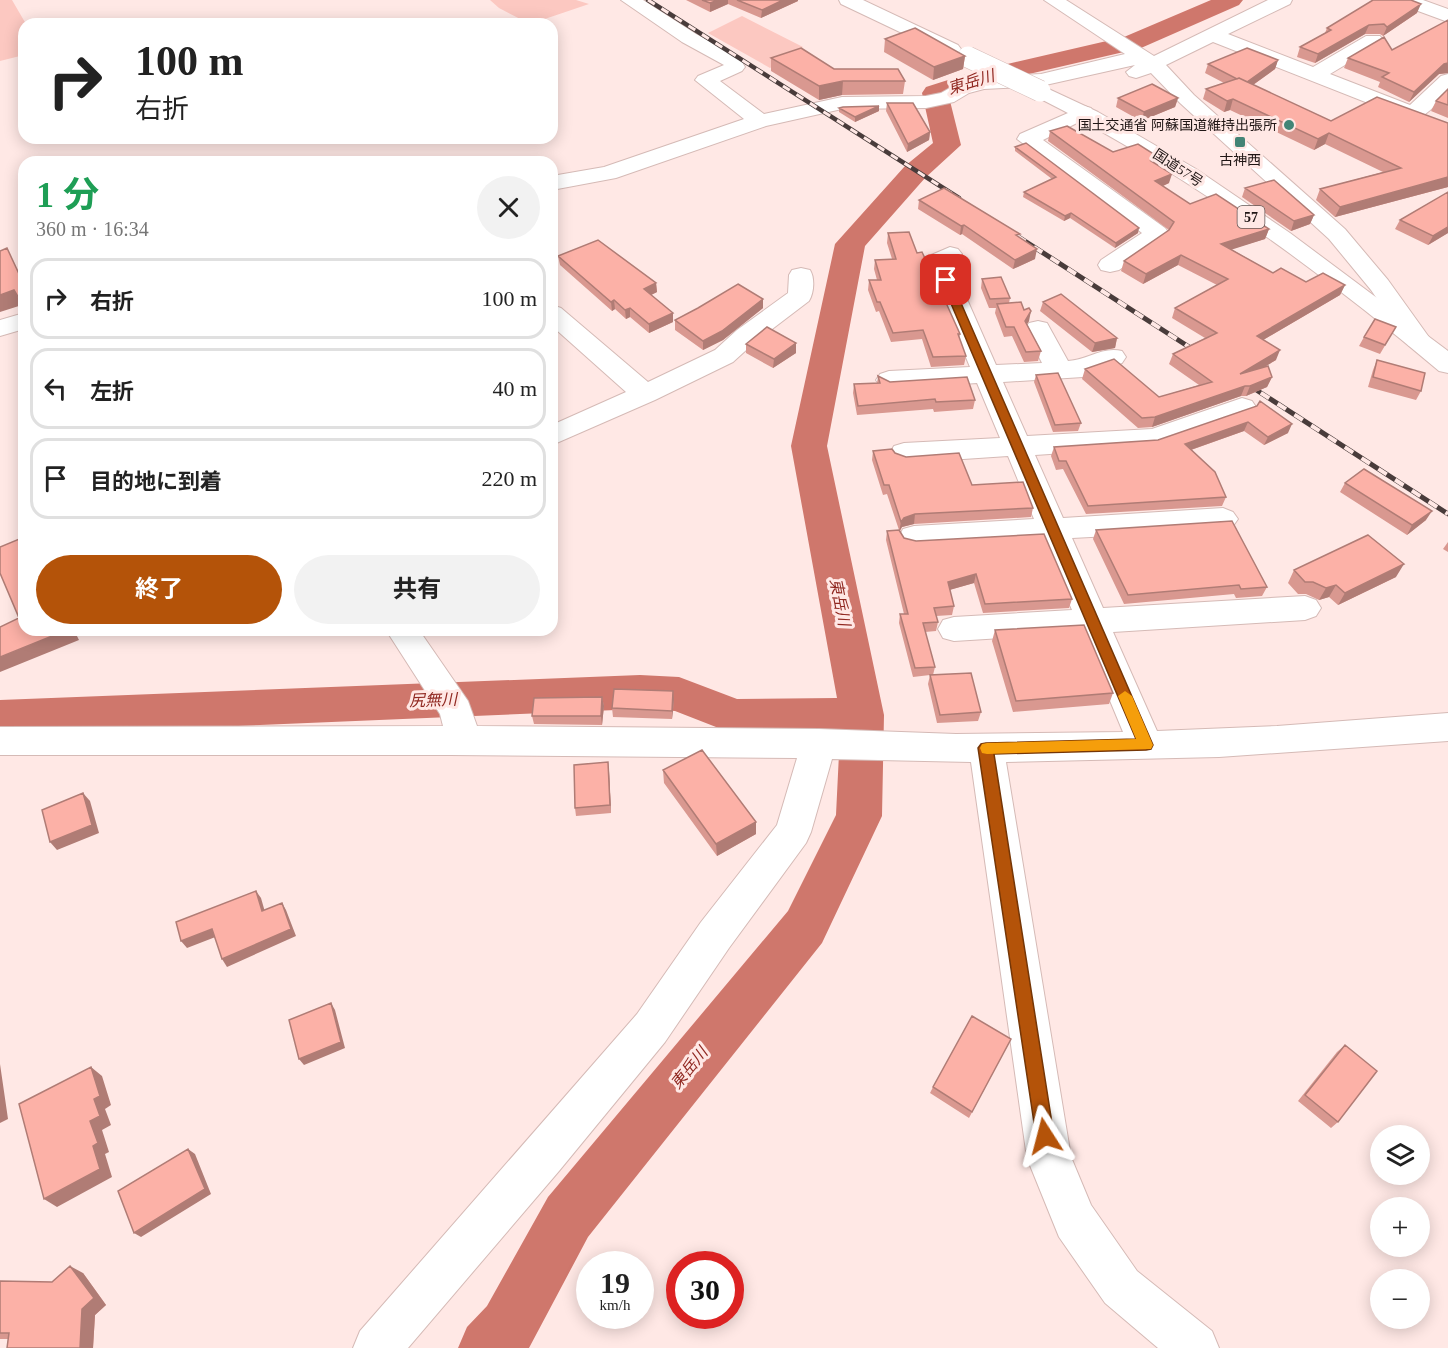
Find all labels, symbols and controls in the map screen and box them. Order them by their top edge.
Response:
text: 100 m [135,38,244,84]
icon: right [36,42,114,120]
water label: 東岳川 [946,66,998,97]
text: 右折 [135,94,189,124]
place label: 国土交通省 阿蘇国道維持出張所 [1078,117,1277,133]
marker: 国土交通省 阿蘇国道維持出張所 [1282,118,1296,132]
marker: 古神西 [1233,135,1247,149]
street label: 国道57号 [1150,146,1206,190]
place label: 古神西 [1219,153,1261,168]
text: 1 分 [36,175,99,215]
button: close [477,176,540,239]
road number: 57 [1238,206,1264,228]
text: 360 m · 16:34 [36,218,149,240]
pin [920,254,971,305]
icon: arrive [929,263,962,296]
icon: right [39,282,72,315]
text: 100 m [481,286,537,311]
text: 右折 [90,289,134,314]
icon: left [39,372,72,405]
text: 40 m [492,376,537,401]
text: 左折 [90,379,134,404]
icon: arrive [39,462,72,495]
text: 220 m [481,466,537,491]
text: 目的地に到着 [90,469,222,494]
button: 終了 [36,555,282,624]
button: 共有 [294,555,540,624]
water label: 東岳川 [827,577,853,629]
water label: 尻無川 [409,691,459,709]
water label: 東岳川 [667,1042,712,1092]
position arrow [1013,1104,1077,1168]
map controls [1370,1125,1430,1329]
button: layers [1370,1125,1430,1185]
button: + [1370,1197,1430,1257]
speed limit sign: 30 [666,1251,744,1329]
text: 19 [600,1266,630,1299]
button: − [1370,1269,1430,1329]
text: km/h [600,1297,630,1313]

